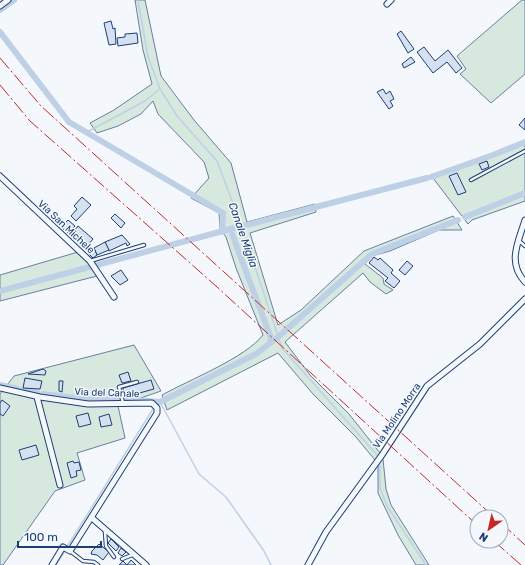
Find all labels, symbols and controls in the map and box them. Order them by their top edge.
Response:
street label: Via San Michele [35,198,97,256]
water label: Canale Miglia [226,201,260,270]
street label: Via Molino Morra [371,381,423,451]
street label: Via del Canale [74,386,140,400]
north arrow [469,509,509,549]
scale bar [18,523,101,549]
text: N [477,529,491,544]
text: 100 m [24,530,58,544]

